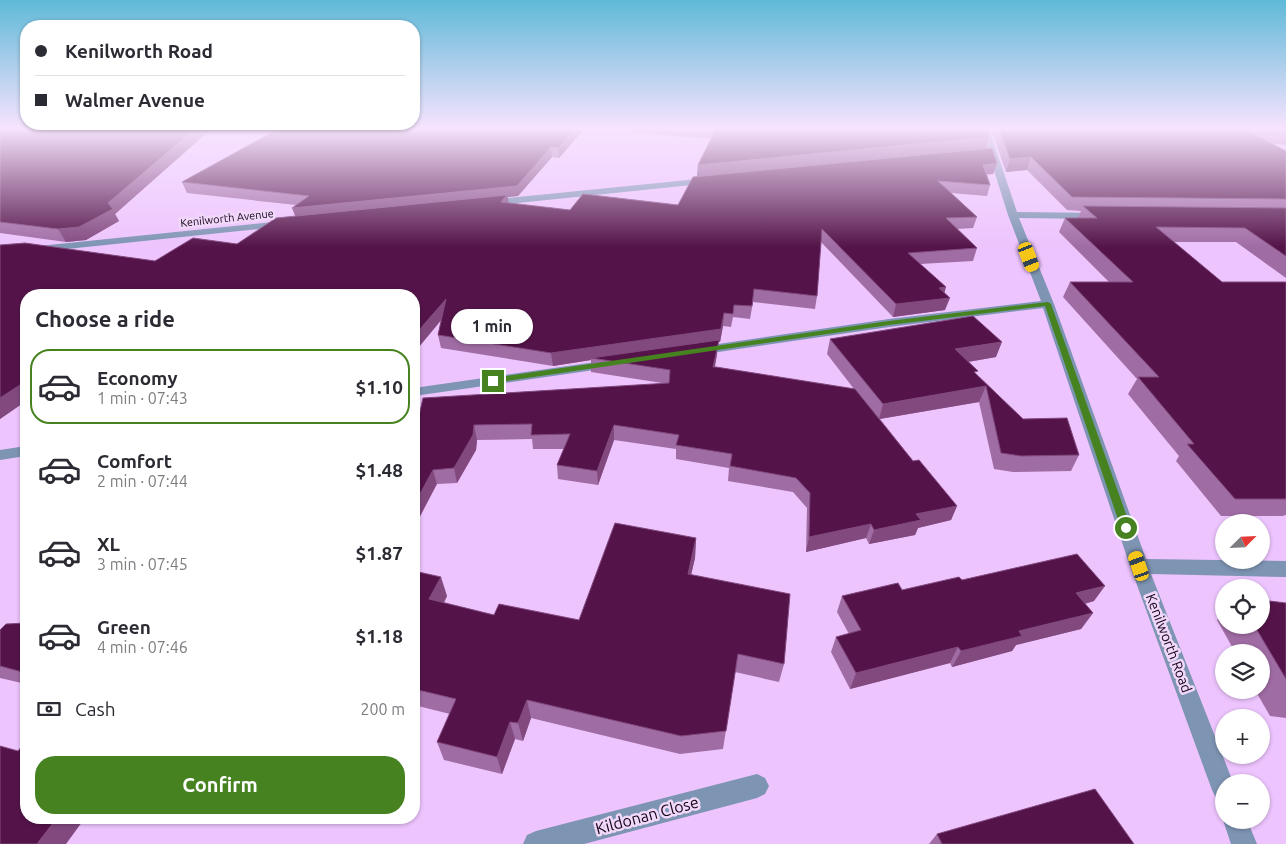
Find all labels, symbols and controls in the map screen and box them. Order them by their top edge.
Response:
text: Kenilworth Road [65,40,213,62]
text: Walmer Avenue [65,89,205,111]
street label: Kenilworth Avenue [180,207,274,229]
car [1016,240,1041,274]
text: Choose a ride [35,306,175,331]
callout: 1 min [452,308,534,344]
text: 1 min [472,317,512,335]
icon: car [37,364,82,409]
text: Economy [97,367,178,389]
route end [482,370,504,392]
text: $1.10 [355,376,403,398]
text: 1 min · 07:43 [97,389,188,407]
icon: car [37,447,82,492]
text: Comfort [97,450,172,472]
text: $1.48 [355,459,403,481]
text: 2 min · 07:44 [97,472,188,490]
north arrow [1215,514,1270,569]
map controls [1215,514,1270,829]
route start [1115,517,1137,539]
icon: car [37,530,82,575]
text: XL [97,533,120,555]
text: $1.87 [355,542,403,564]
car [1127,549,1150,583]
text: 3 min · 07:45 [97,555,188,573]
button: locate [1215,579,1270,634]
street label: Kenilworth Road [1143,591,1195,695]
icon: car [37,613,82,658]
text: Green [97,616,151,638]
text: $1.18 [355,625,403,647]
text: 4 min · 07:46 [97,638,188,656]
button: layers [1215,644,1270,699]
icon: cash [35,695,63,723]
text: Cash [75,698,116,720]
text: 200 m [360,700,405,718]
button: + [1215,709,1270,764]
button: Confirm [35,756,405,814]
button: − [1215,774,1270,829]
street label: Kildonan Close [593,793,701,837]

